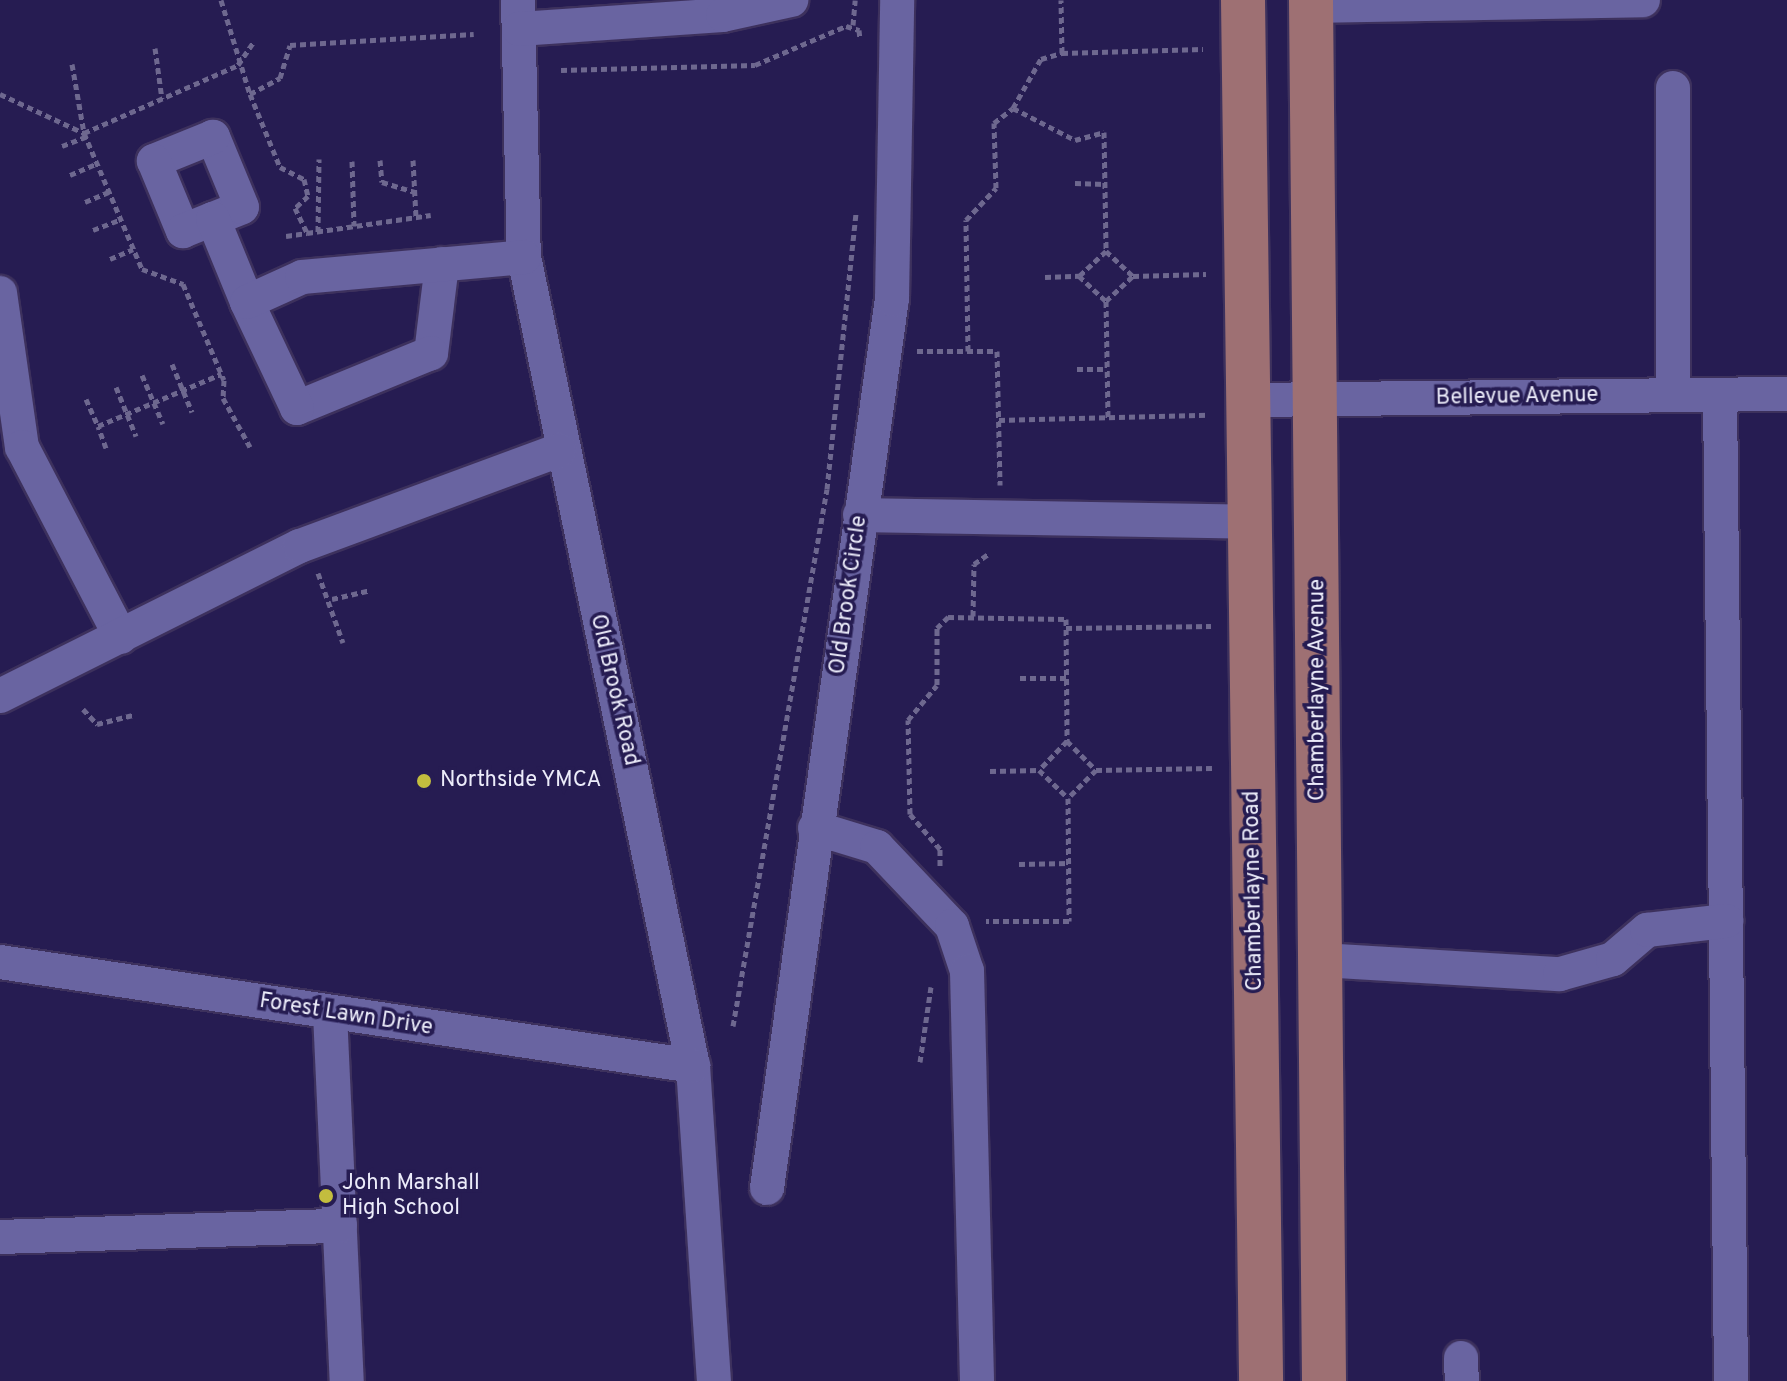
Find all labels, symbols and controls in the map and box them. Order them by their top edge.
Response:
street label: Bellevue Avenue [1435,382,1599,412]
street label: Old Brook Circle [825,514,873,676]
street label: Chamberlayne Avenue [1305,579,1331,801]
street label: Old Brook Road [584,612,644,768]
place label: Northside YMCA [440,768,602,794]
marker: Northside YMCA [415,772,433,790]
street label: Chamberlayne Road [1239,791,1269,991]
street label: Forest Lawn Drive [257,988,435,1042]
place label: John Marshall High School [342,1170,480,1222]
marker: John Marshall High School [317,1187,335,1205]

